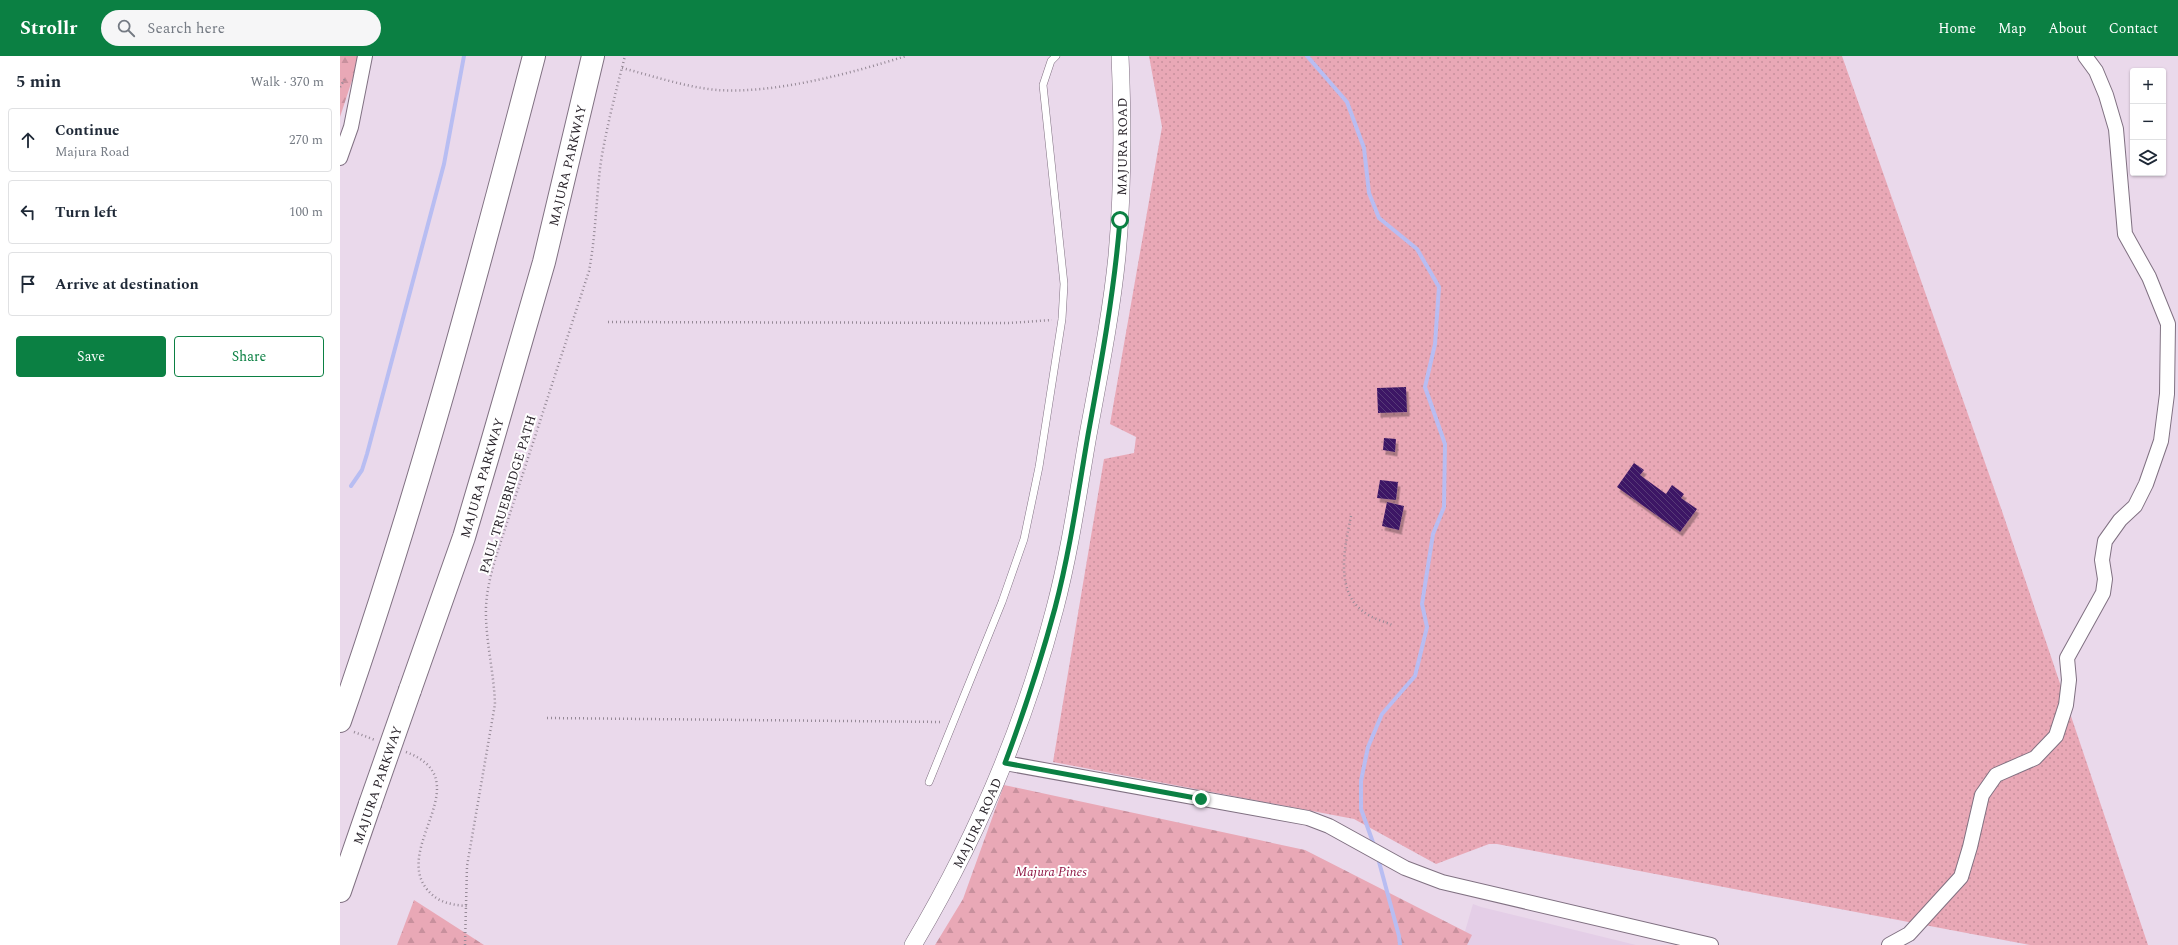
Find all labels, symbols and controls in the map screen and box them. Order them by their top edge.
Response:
search box [101,10,381,46]
text: Strollr [20,14,77,43]
icon: search [115,17,137,39]
text: Search here [147,17,225,40]
text: Home [1938,18,1976,39]
text: Map [1998,18,2026,39]
text: About [2048,18,2087,39]
text: Contact [2109,18,2158,39]
map controls [2130,68,2166,176]
button: + [2130,68,2166,104]
text: 5 min [16,69,61,95]
text: Walk · 370 m [250,72,324,92]
street label: MAJURA ROAD [1112,97,1133,196]
street label: MAJURA PARKWAY [544,103,592,228]
button: − [2130,104,2166,140]
text: Continue [55,119,120,142]
icon: ahead [17,129,39,151]
text: 270 m [289,130,323,150]
button: layers [2130,140,2166,176]
text: Majura Road [55,142,129,162]
icon: left [17,201,39,223]
text: Turn left [55,201,117,224]
text: 100 m [289,202,323,222]
route start [1111,211,1129,229]
icon: arrive [17,273,39,295]
text: Arrive at destination [55,273,199,296]
button: Save [16,336,166,377]
button: Share [174,336,324,377]
street label: PAUL TRUEBRIDGE PATH [474,413,542,576]
street label: MAJURA PARKWAY [455,416,510,541]
street label: MAJURA PARKWAY [348,723,408,847]
street label: MAJURA ROAD [948,775,1007,872]
route end [1192,790,1210,808]
park label: Majura Pines [1015,862,1087,882]

